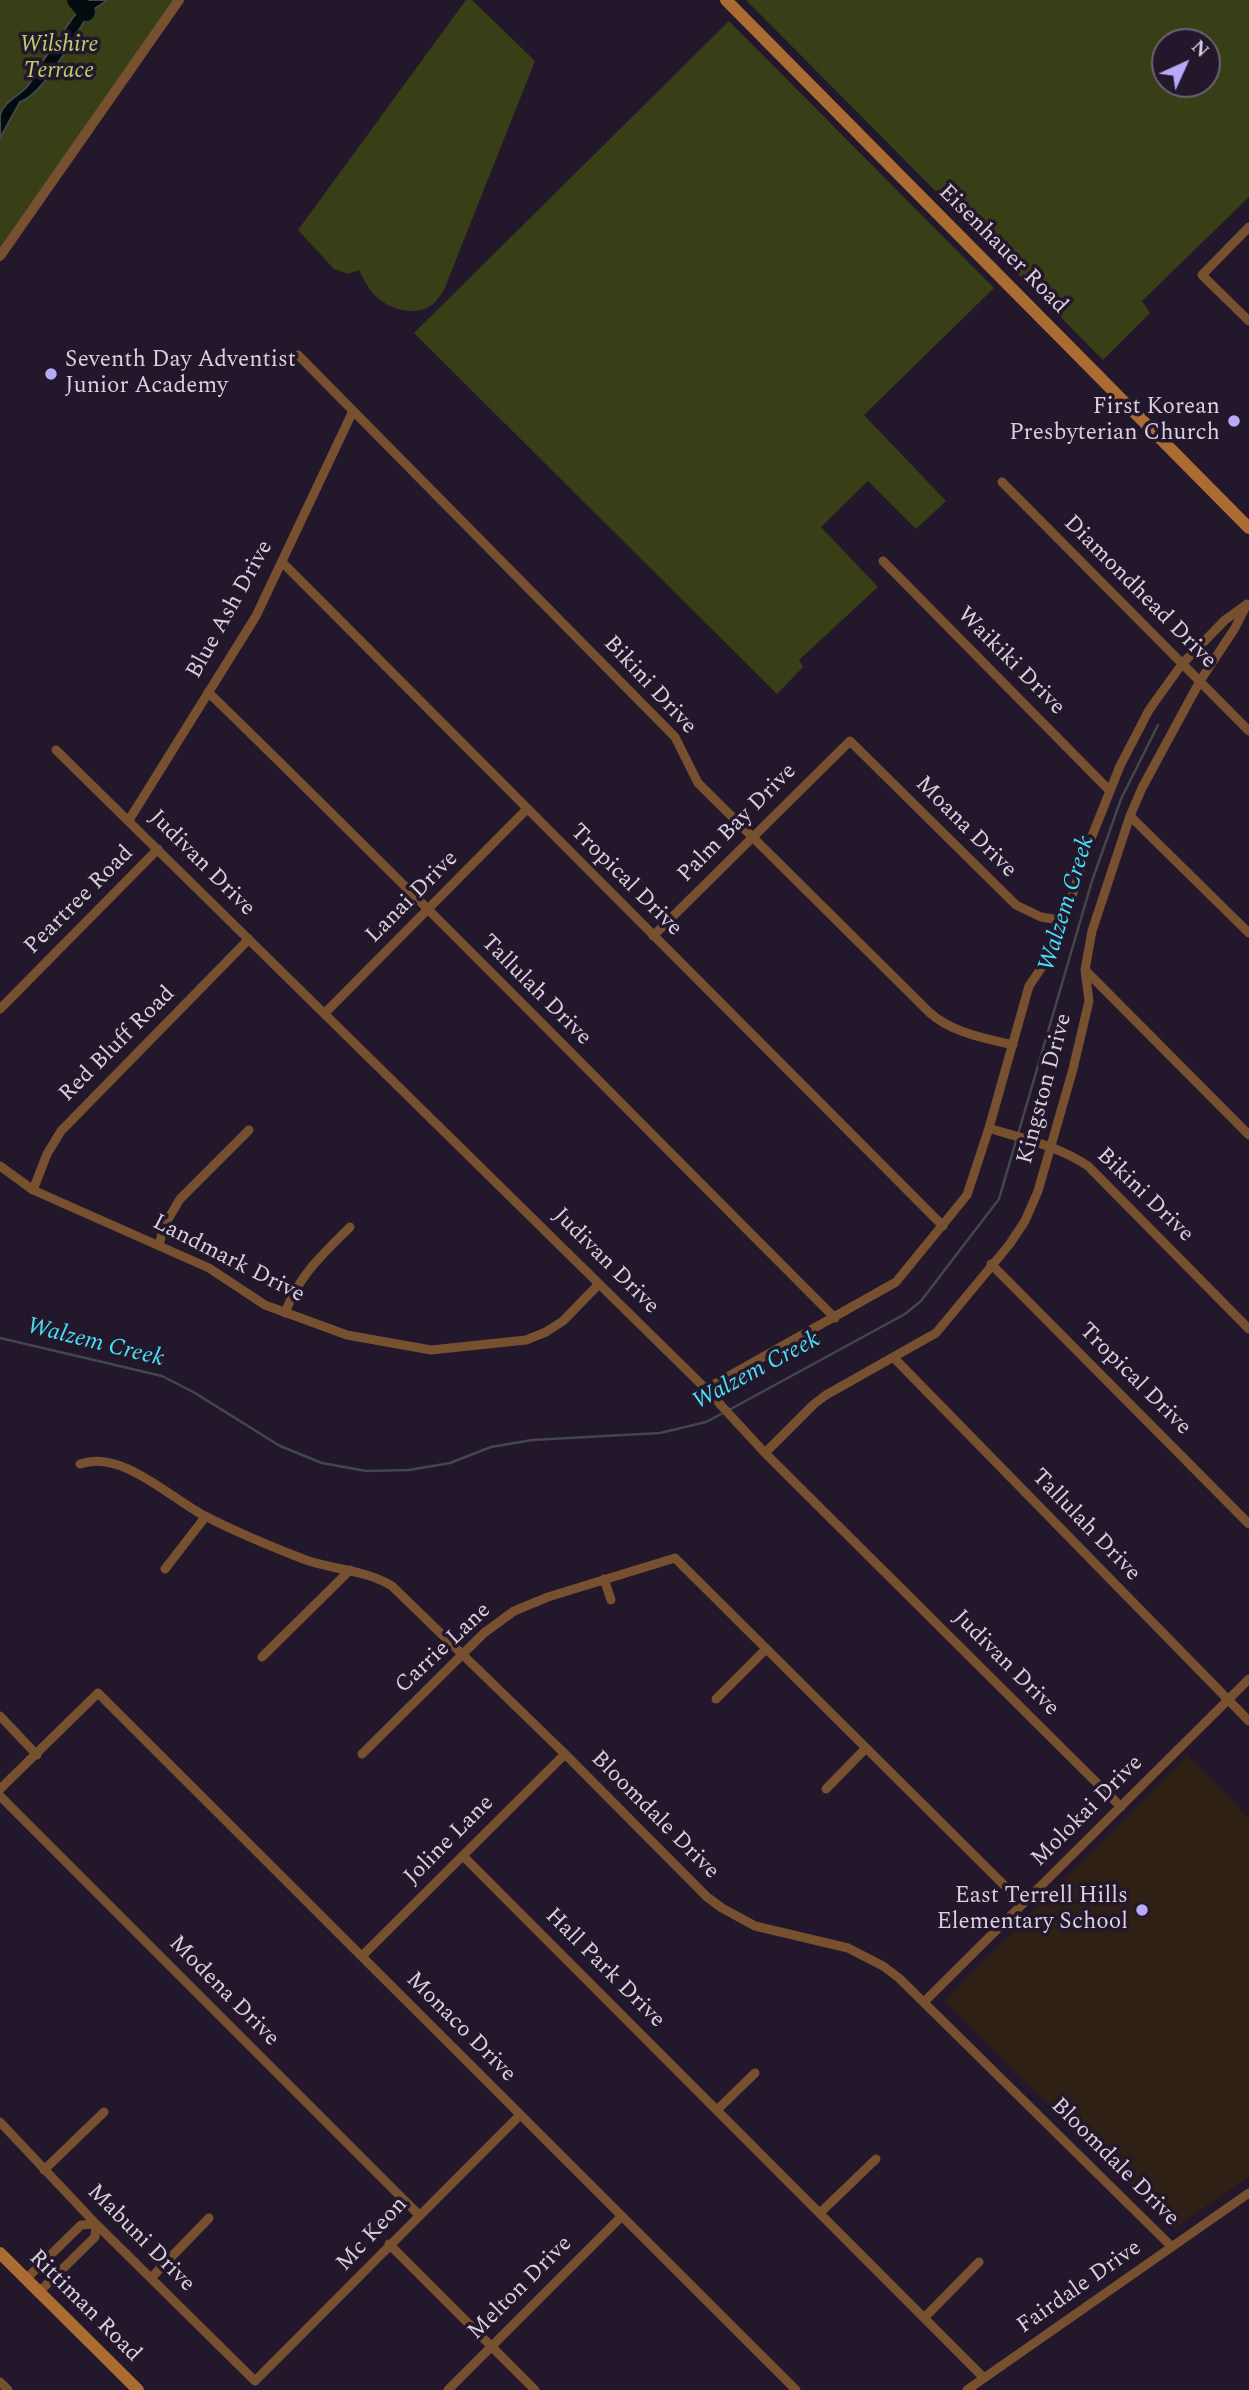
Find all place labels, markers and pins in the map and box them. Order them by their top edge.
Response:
place label: Seventh Day Adventist Junior Academy [65,347,296,401]
marker: Seventh Day Adventist Junior Academy [43,366,59,382]
place label: First Korean Presbyterian Church [1009,394,1220,448]
marker: First Korean Presbyterian Church [1226,413,1242,429]
place label: East Terrell Hills Elementary School [937,1883,1128,1937]
marker: East Terrell Hills Elementary School [1134,1902,1150,1918]

